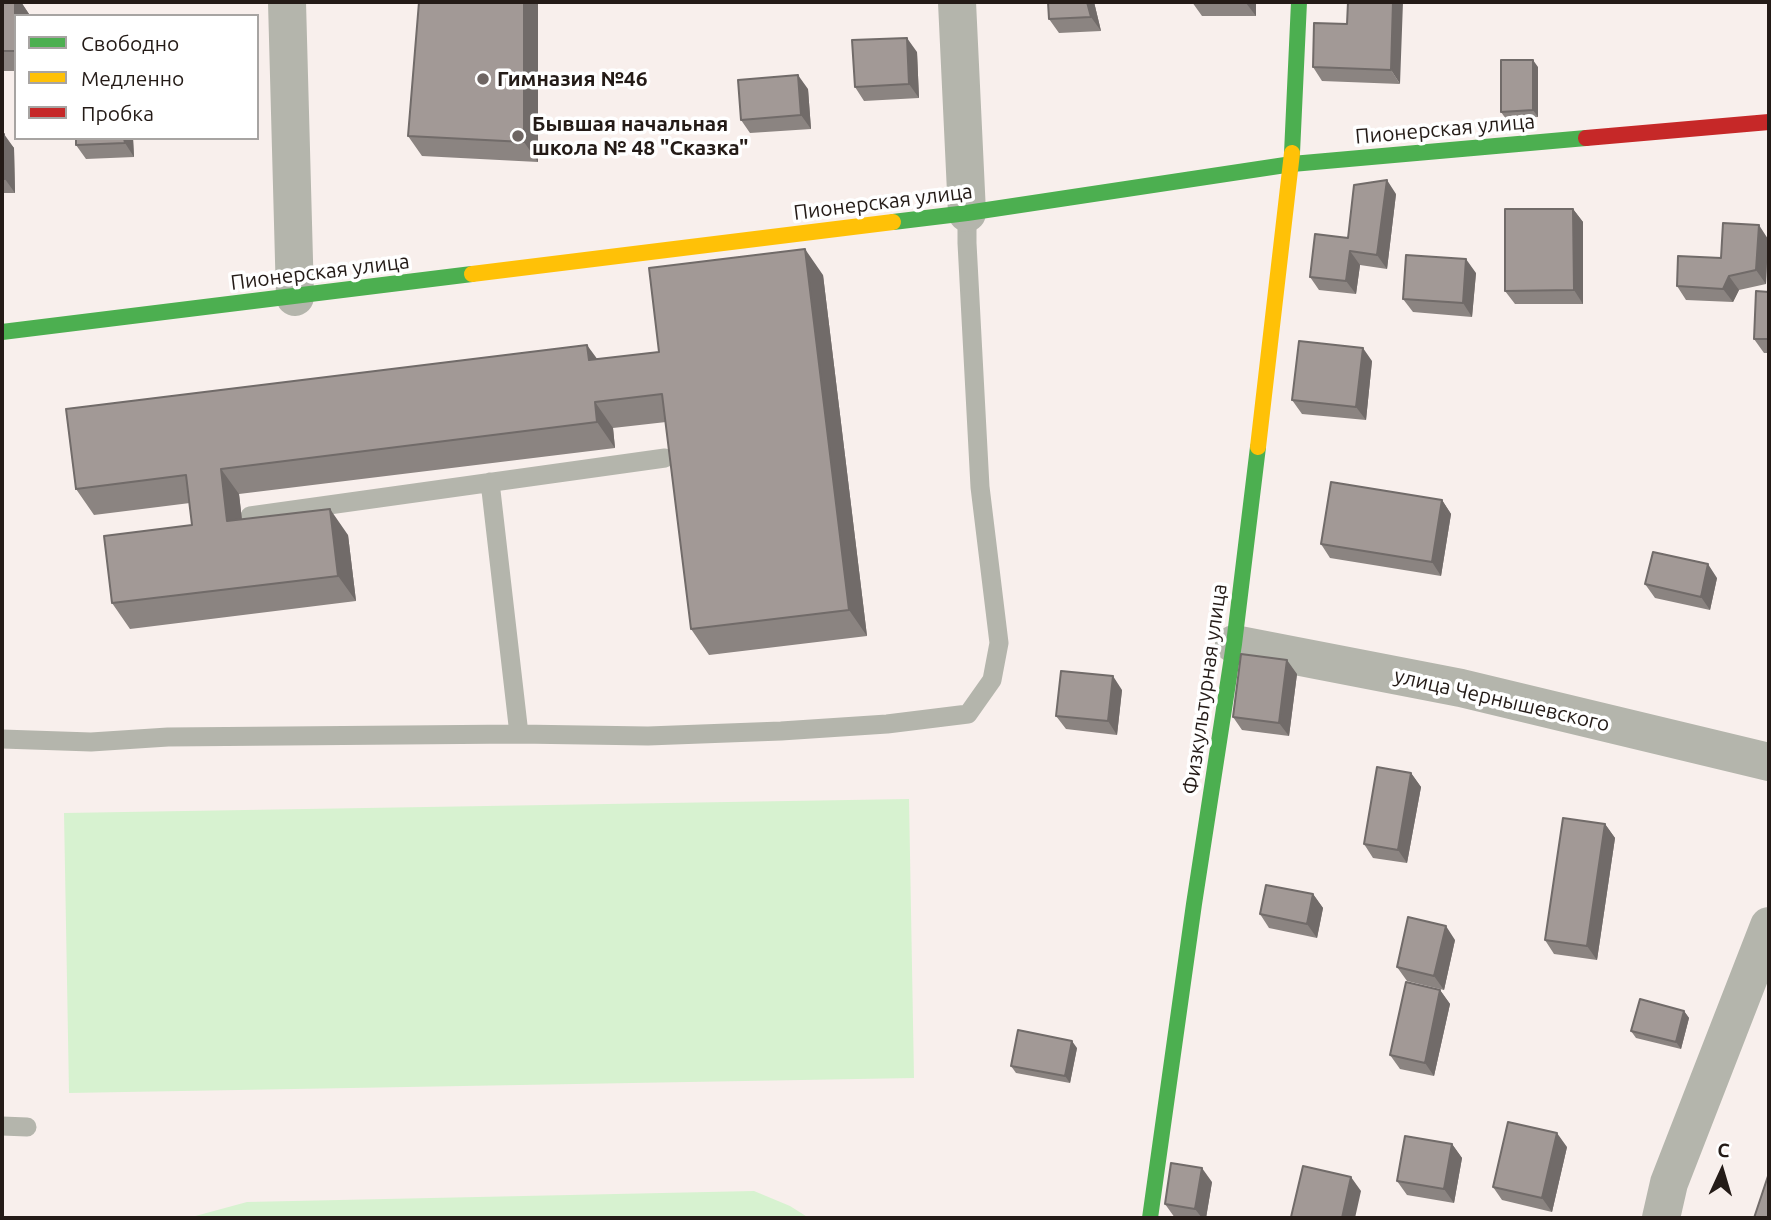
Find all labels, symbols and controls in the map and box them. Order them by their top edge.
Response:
legend [14,14,259,140]
text: Свободно [81,31,179,55]
text: Медленно [81,66,184,90]
place label: Гимназия №46 [497,66,648,92]
marker: Гимназия №46 [475,71,491,87]
text: Пробка [81,101,154,125]
street label: Пионерская улица [1354,109,1536,149]
place label: Бывшая начальная школа № 48 "Сказка" [532,111,749,161]
marker: Бывшая начальная школа № 48 "Сказка" [510,128,526,144]
street label: Пионерская улица [792,179,974,225]
street label: Пионерская улица [229,249,411,295]
street label: Физкультурная улица [1178,582,1232,796]
street label: улица Чернышевского [1392,663,1612,737]
north arrow [1687,1136,1757,1206]
text: С [1717,1139,1730,1161]

